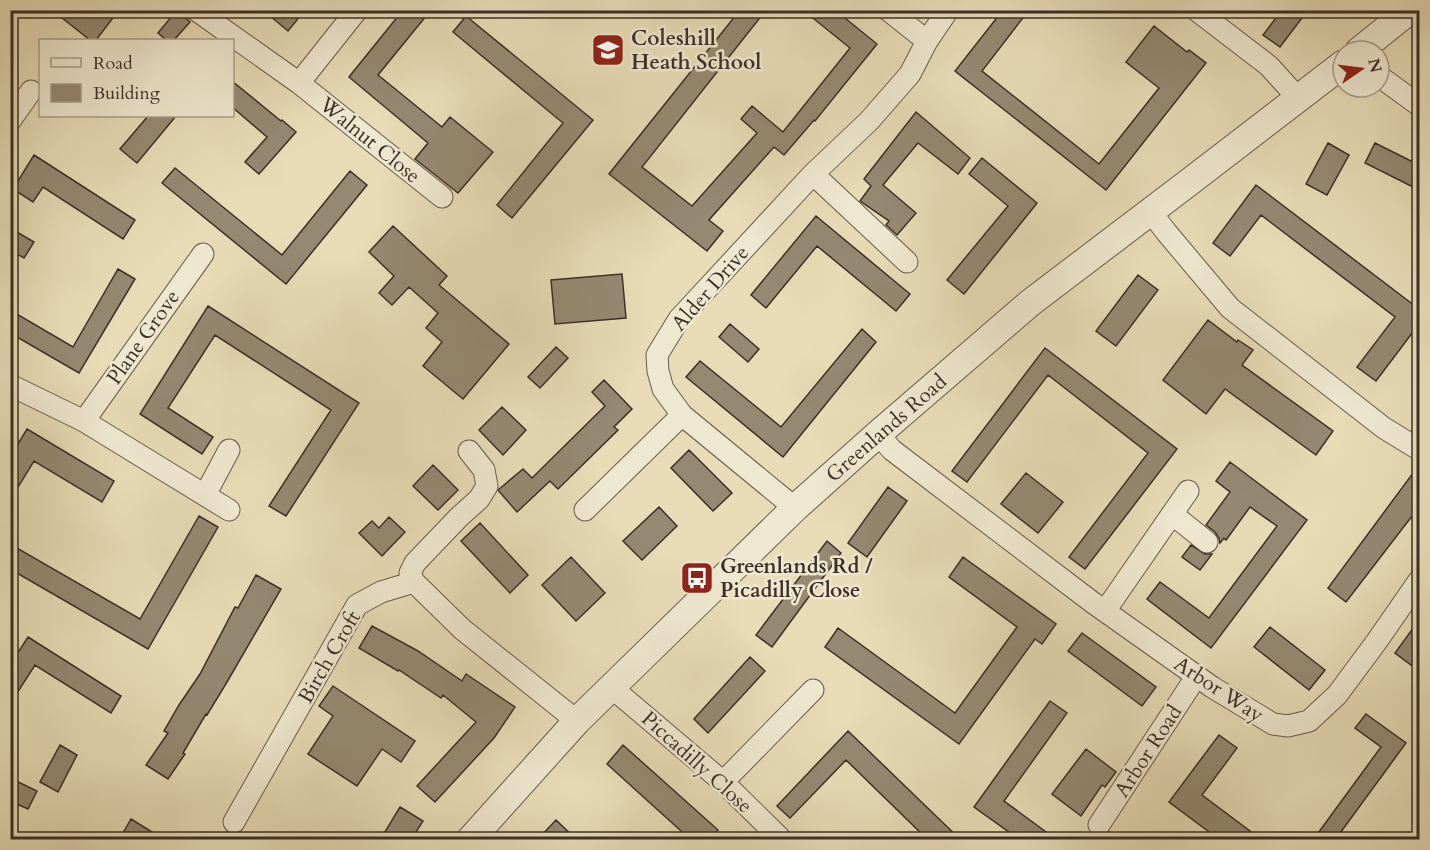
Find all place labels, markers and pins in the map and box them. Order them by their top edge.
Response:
place label: Coleshill Heath School [631,24,761,77]
school or university icon: Coleshill Heath School [590,32,626,68]
place label: Greenlands Rd / Picadilly Close [720,552,873,605]
bus stop icon: Greenlands Rd / Picadilly Close [679,560,715,596]

